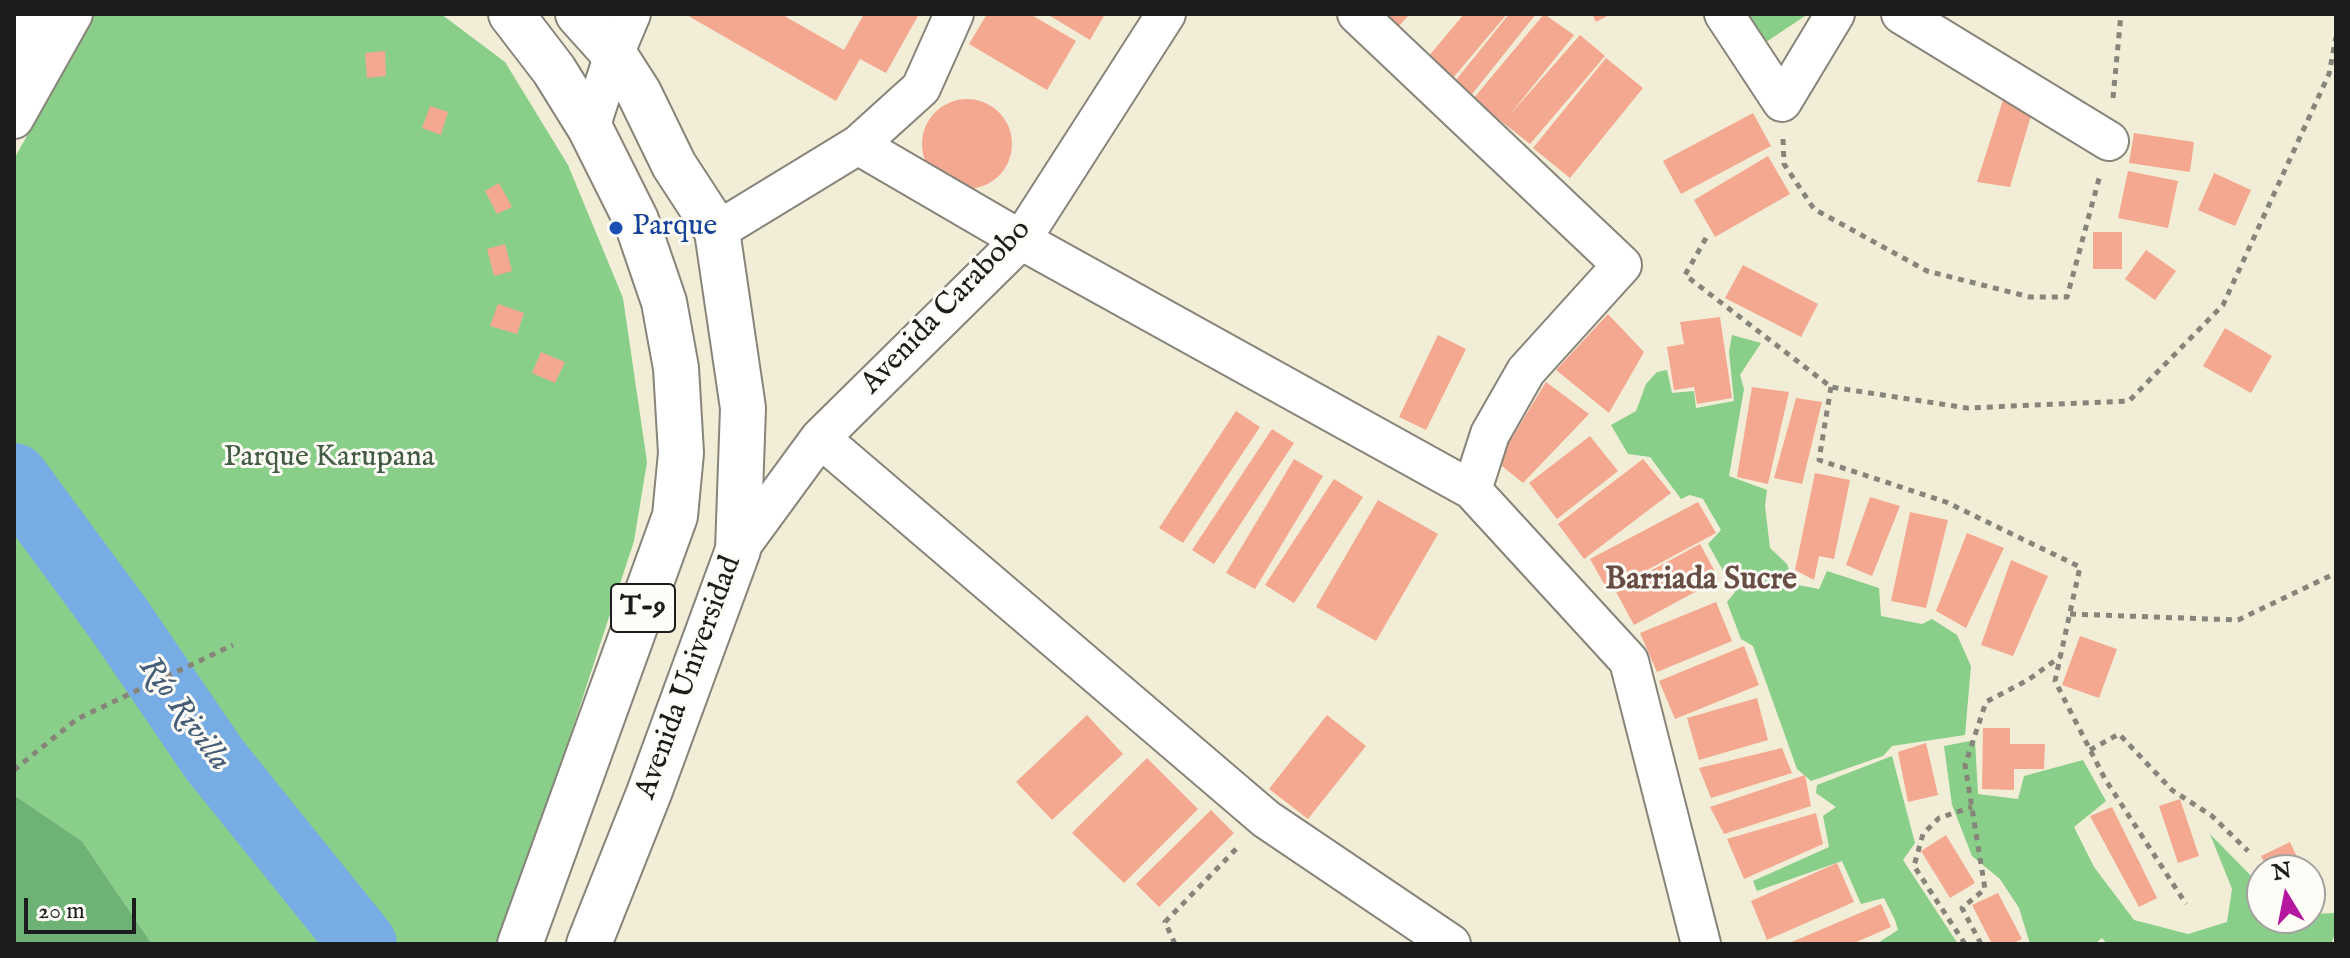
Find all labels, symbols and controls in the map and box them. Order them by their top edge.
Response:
place label: Parque [632,210,717,246]
street label: Avenida Carabobo [855,213,1039,403]
marker: Parque [607,219,625,237]
park label: Parque Karupana [223,441,435,477]
street label: Avenida Universidad [629,552,751,804]
district label: Barriada Sucre [1605,562,1797,600]
road number: T-9 [611,584,675,632]
water label: Río Rivilla [129,650,237,780]
north arrow [2246,854,2326,934]
text: N [2270,857,2294,888]
scale bar [28,882,140,932]
text: 20 m [38,896,85,927]

